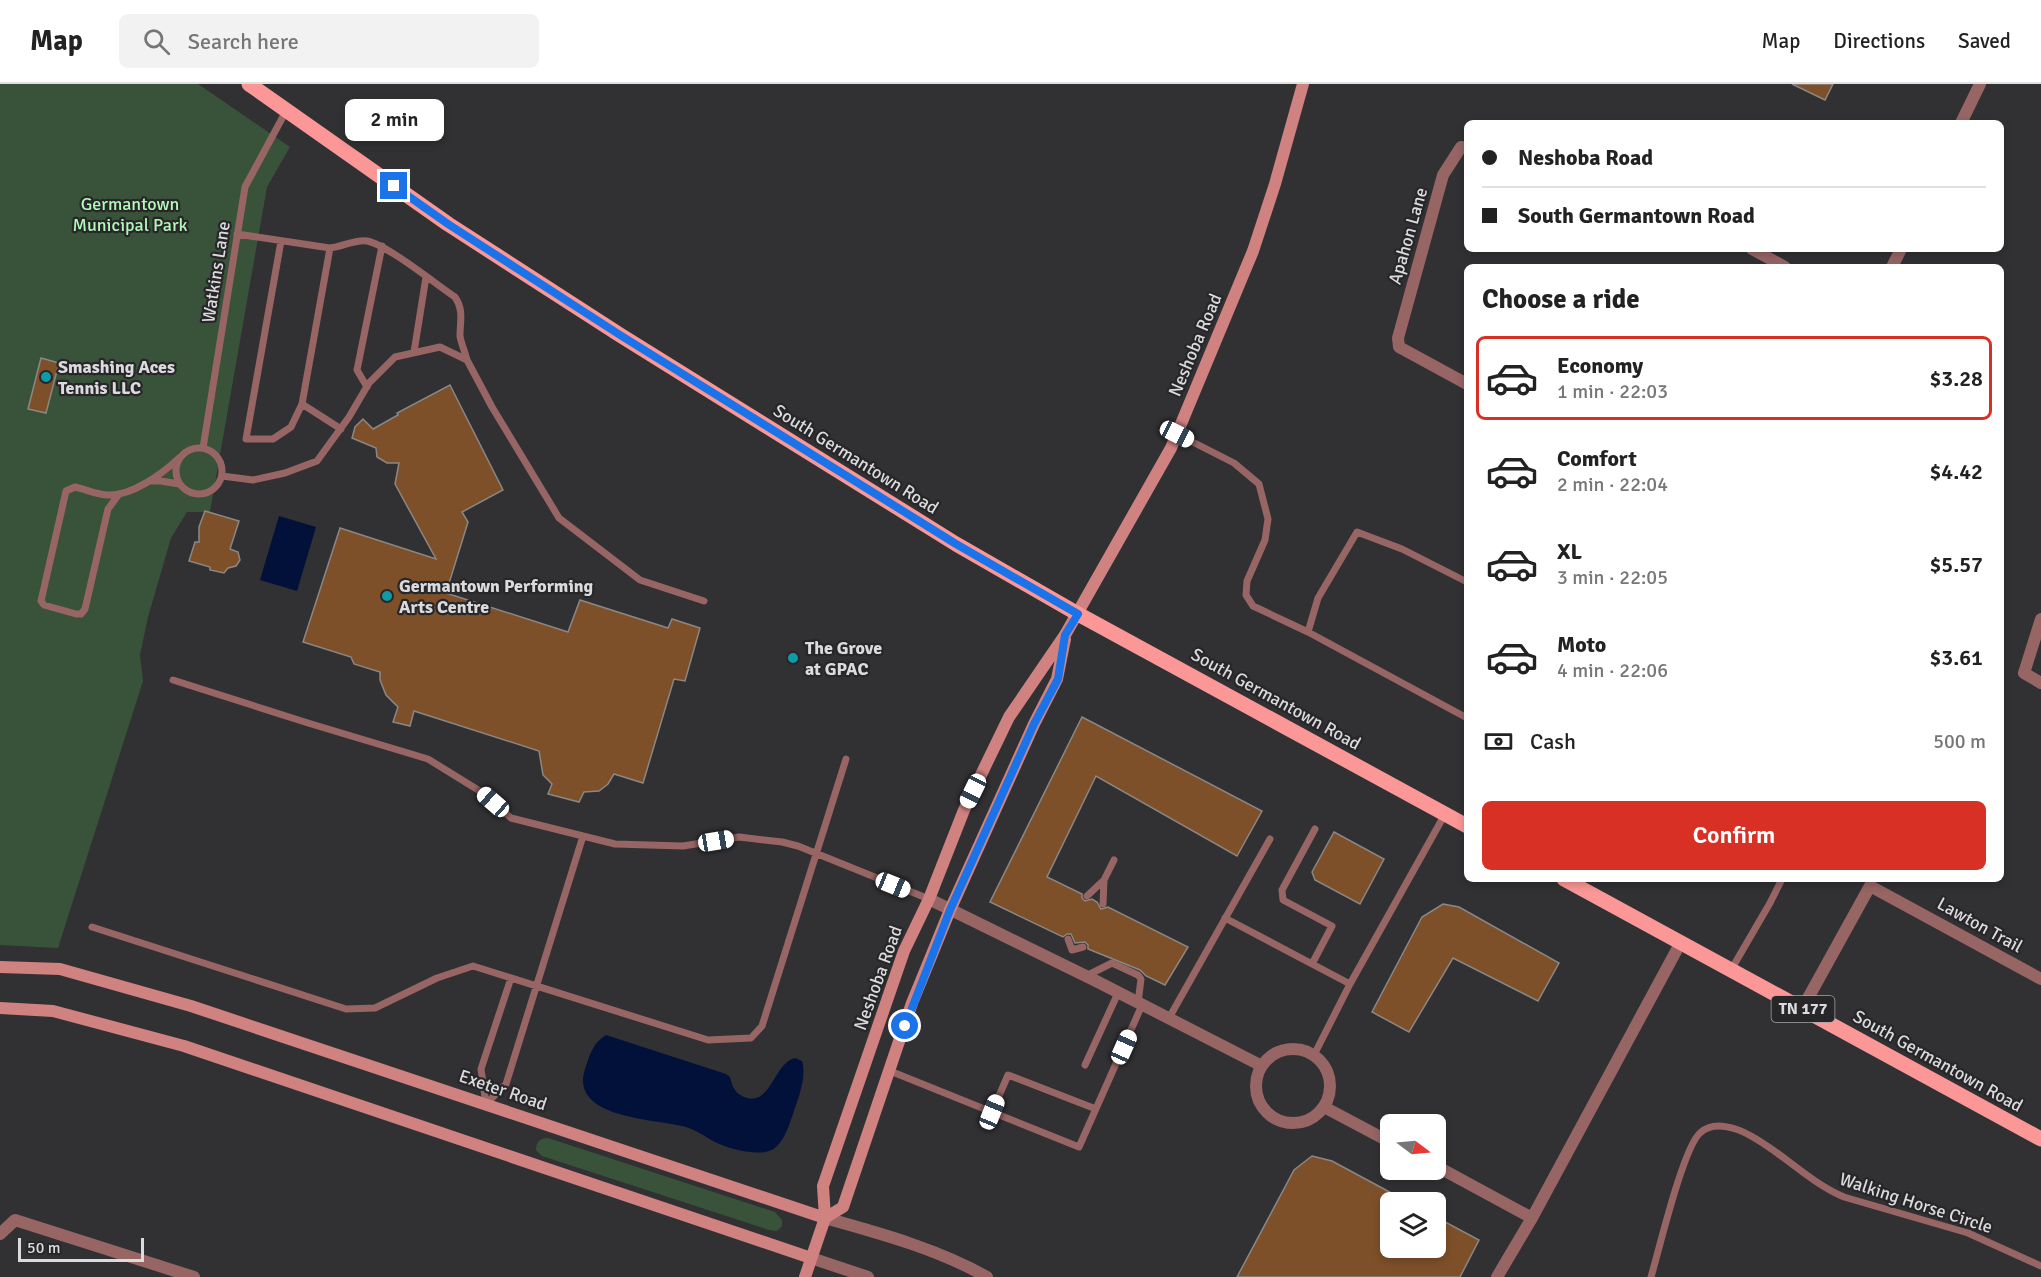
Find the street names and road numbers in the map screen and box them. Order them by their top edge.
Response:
street label: Apahon Lane [1384,185,1432,287]
street label: Watkins Lane [197,220,235,324]
street label: Neshoba Road [1164,290,1226,400]
street label: South Germantown Road [769,399,943,519]
street label: South Germantown Road [1187,643,1365,755]
street label: Lawton Trail [1933,892,2027,958]
street label: Neshoba Road [849,923,907,1033]
road number: TN 177 [1772,996,1834,1022]
street label: South Germantown Road [1849,1005,2027,1117]
street label: Exeter Road [456,1065,550,1115]
street label: Walking Horse Circle [1837,1168,1995,1238]

